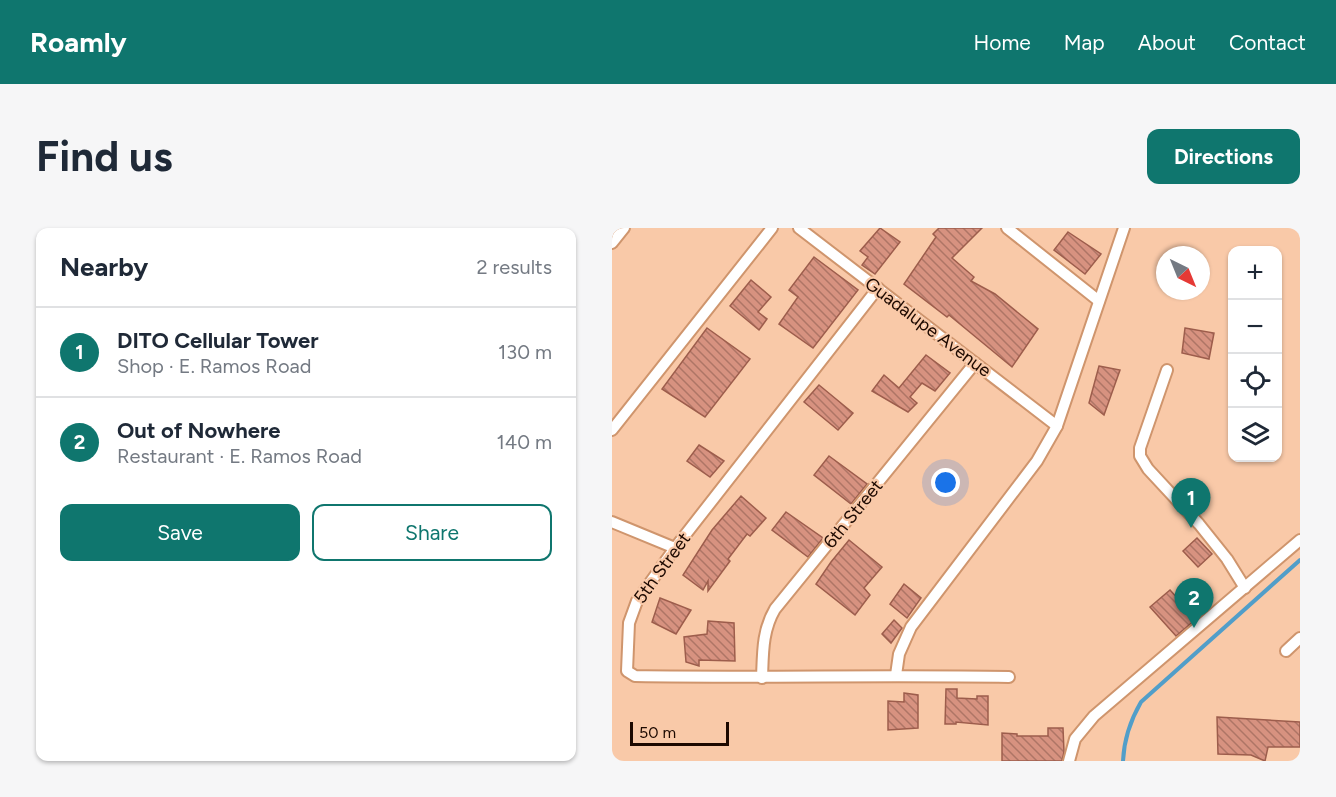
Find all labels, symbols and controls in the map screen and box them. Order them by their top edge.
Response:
text: Roamly [30,25,127,59]
text: Home [974,30,1031,55]
text: Map [1064,30,1105,55]
text: About [1138,30,1196,55]
text: Contact [1229,30,1306,55]
button: Directions [1147,129,1300,184]
text: Find us [36,131,173,182]
north arrow [1156,246,1210,300]
map controls [1228,246,1282,462]
button: + [1228,246,1282,300]
text: Nearby [60,251,148,283]
text: 2 results [476,255,552,279]
street label: Guadalupe Avenue [861,272,996,382]
button: − [1228,300,1282,354]
text: DITO Cellular Tower [117,327,319,354]
text: 1 [75,340,84,364]
text: 130 m [498,340,552,364]
text: Shop · E. Ramos Road [117,354,311,378]
button: locate [1228,354,1282,408]
button: layers [1228,408,1282,462]
text: Out of Nowhere [117,417,280,444]
text: 2 [74,430,85,454]
text: 140 m [497,430,552,454]
text: Restaurant · E. Ramos Road [117,444,362,468]
your location [931,468,960,497]
street label: 6th Street [819,475,887,553]
pin: 1 [1172,478,1210,528]
button: Save [60,504,300,561]
button: Share [312,504,552,561]
street label: 5th Street [629,528,695,608]
pin: 2 [1174,578,1214,628]
scale bar [630,719,729,746]
text: 50 m [639,723,676,742]

